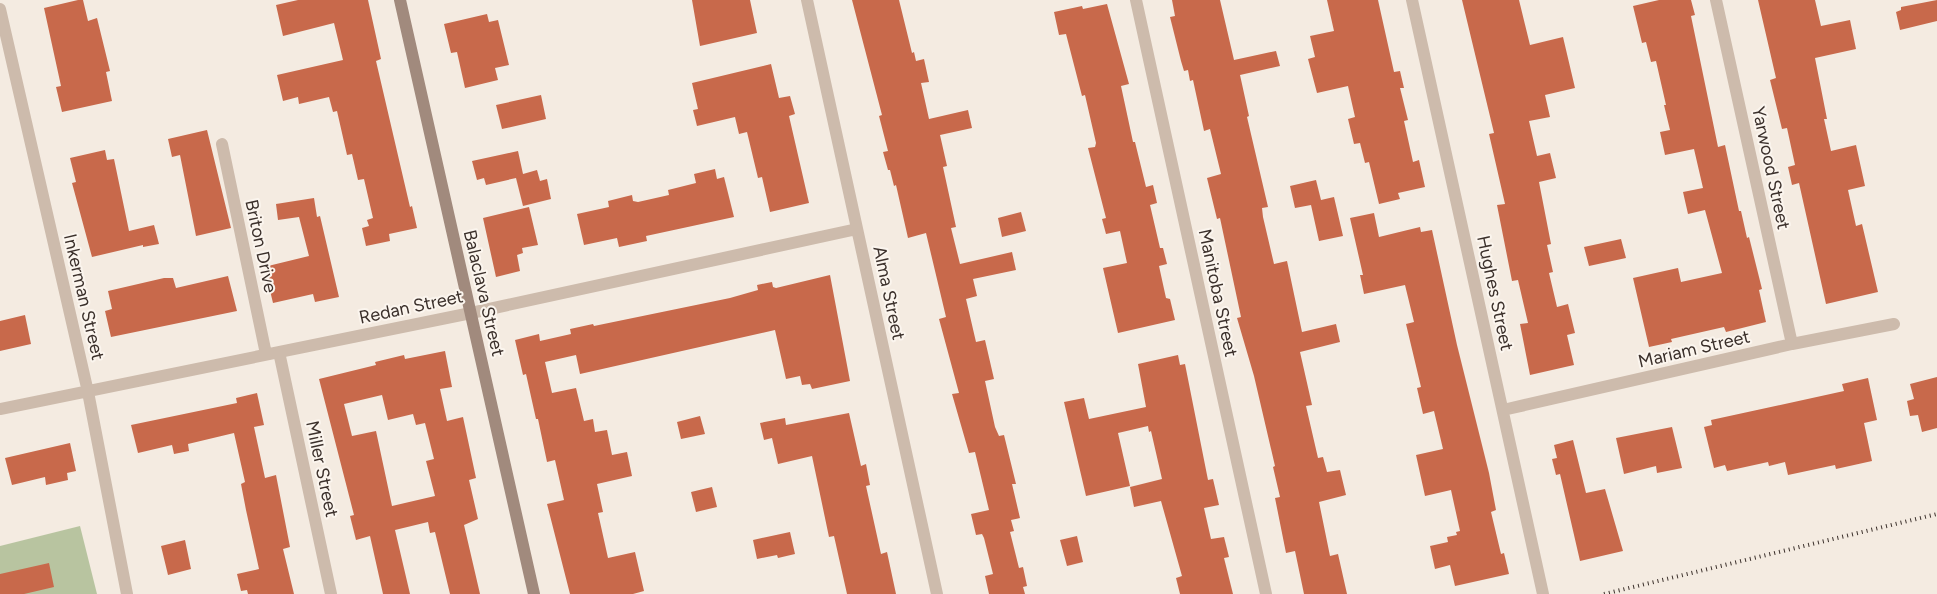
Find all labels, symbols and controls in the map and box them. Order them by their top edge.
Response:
street label: Yarwood Street [1747,104,1795,232]
street label: Briton Drive [240,197,282,295]
street label: Manitoba Street [1194,227,1242,359]
street label: Balaclava Street [459,228,509,359]
street label: Inkerman Street [59,232,109,362]
street label: Hughes Street [1472,233,1518,353]
street label: Alma Street [868,244,910,342]
street label: Redan Street [357,285,465,329]
street label: Mariam Street [1636,325,1752,373]
street label: Miller Street [301,419,343,519]

